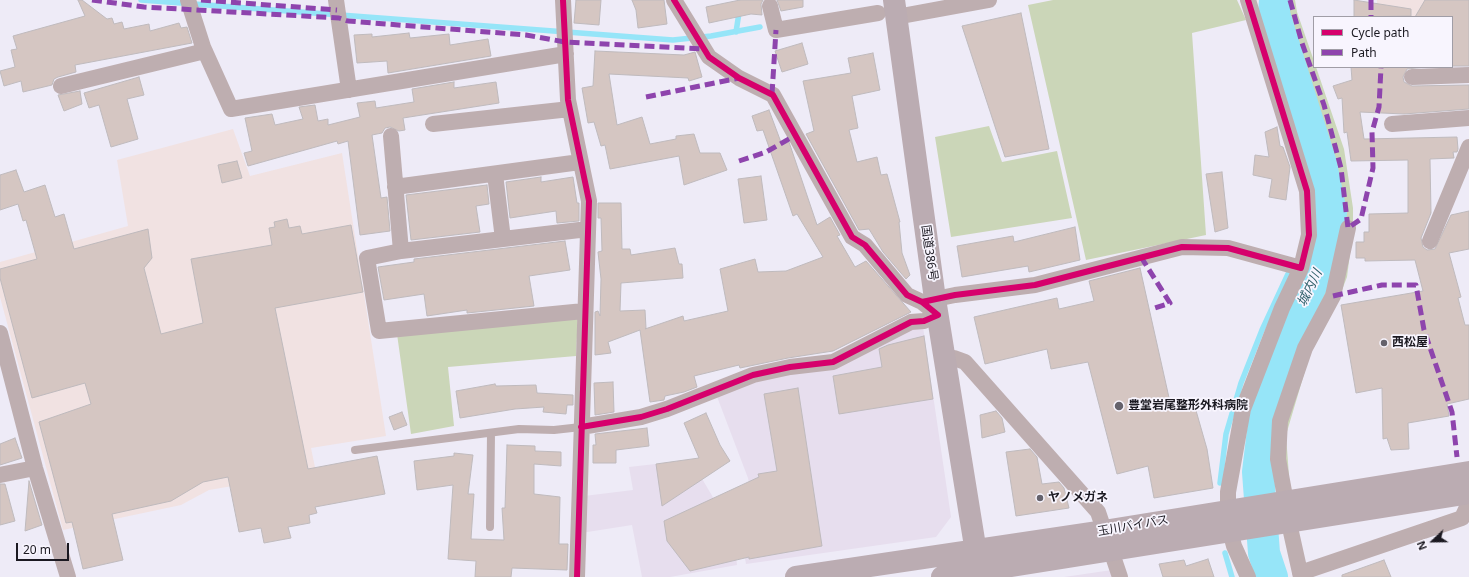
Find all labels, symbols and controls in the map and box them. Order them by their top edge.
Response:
legend [1313,16,1453,68]
text: Cycle path [1351,24,1409,41]
text: Path [1351,44,1377,61]
street label: 国道386号 [918,224,940,282]
water label: 城内川 [1294,267,1326,309]
place label: 西松屋 [1392,336,1428,350]
marker: 西松屋 [1379,338,1389,348]
place label: 豊堂岩尾整形外科病院 [1128,399,1248,413]
marker: 豊堂岩尾整形外科病院 [1113,400,1125,412]
place label: ヤノメガネ [1048,491,1108,505]
marker: ヤノメガネ [1035,493,1045,503]
street label: 玉川バイパス [1096,513,1170,539]
north arrow [1413,521,1453,561]
scale bar [18,535,71,561]
text: N [1413,539,1430,553]
text: 20 m [23,541,51,558]

